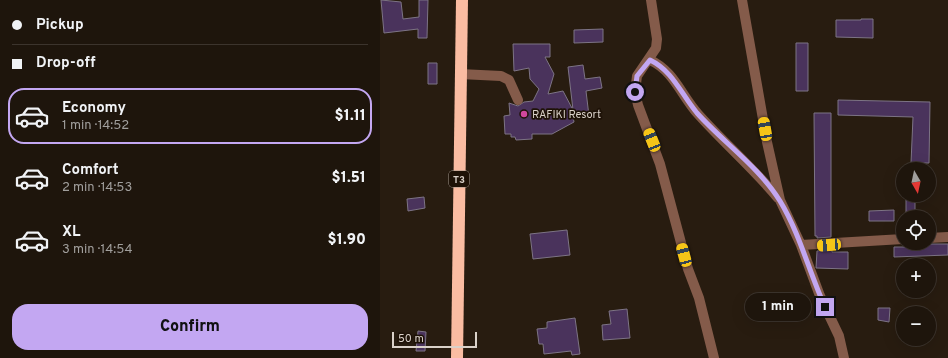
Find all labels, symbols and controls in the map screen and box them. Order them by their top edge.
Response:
text: Pickup [36,16,84,35]
text: Drop-off [36,54,96,73]
route start [626,83,644,101]
icon: car [14,98,50,134]
text: Economy [62,99,126,118]
text: $1.11 [335,107,366,126]
place label: RAFIKI Resort [532,108,601,122]
marker: RAFIKI Resort [519,109,529,119]
car [757,116,773,142]
text: 1 min · 14:52 [62,118,129,134]
car [642,127,662,153]
icon: car [14,160,50,196]
text: Comfort [62,161,119,180]
north arrow [896,162,936,202]
map controls [896,162,936,346]
text: $1.51 [332,169,366,188]
road number: T3 [449,171,469,187]
text: 2 min · 14:53 [62,180,132,196]
button: locate [896,210,936,250]
icon: car [14,222,50,258]
text: XL [62,223,80,242]
text: $1.90 [328,231,366,250]
car [817,238,841,252]
text: 3 min · 14:54 [62,242,133,258]
car [675,242,693,268]
button: + [896,258,936,298]
callout: 1 min [745,293,811,321]
route end [816,298,834,316]
text: 1 min [762,299,794,315]
button: Confirm [12,304,368,350]
button: − [896,306,936,346]
scale bar [392,330,477,349]
text: 50 m [398,332,424,346]

